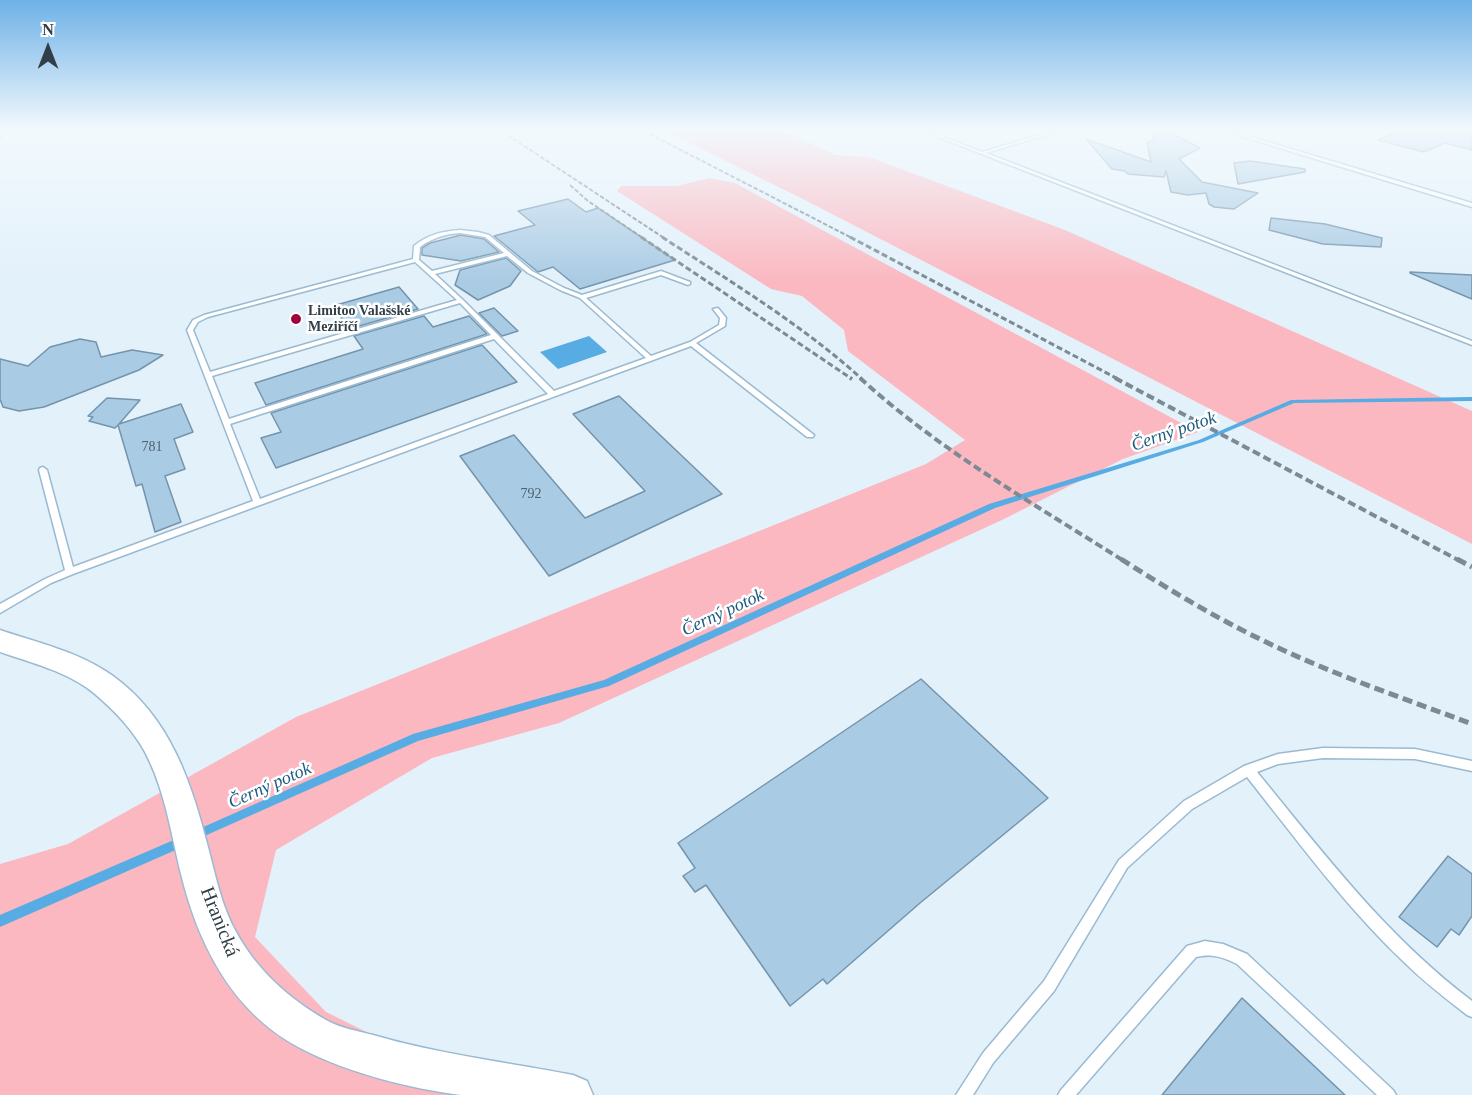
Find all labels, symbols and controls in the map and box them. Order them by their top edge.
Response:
north arrow [18,18,78,78]
text: N [42,21,54,38]
place label: Limitoo Valašské Meziříčí [308,303,411,336]
marker: Limitoo Valašské Meziříčí [289,312,303,326]
water label: Černý potok [1129,407,1219,457]
house number: 781 [142,439,162,455]
house number: 792 [520,486,542,502]
water label: Černý potok [678,585,768,641]
water label: Černý potok [225,758,315,814]
street label: Hranická [194,884,244,960]

